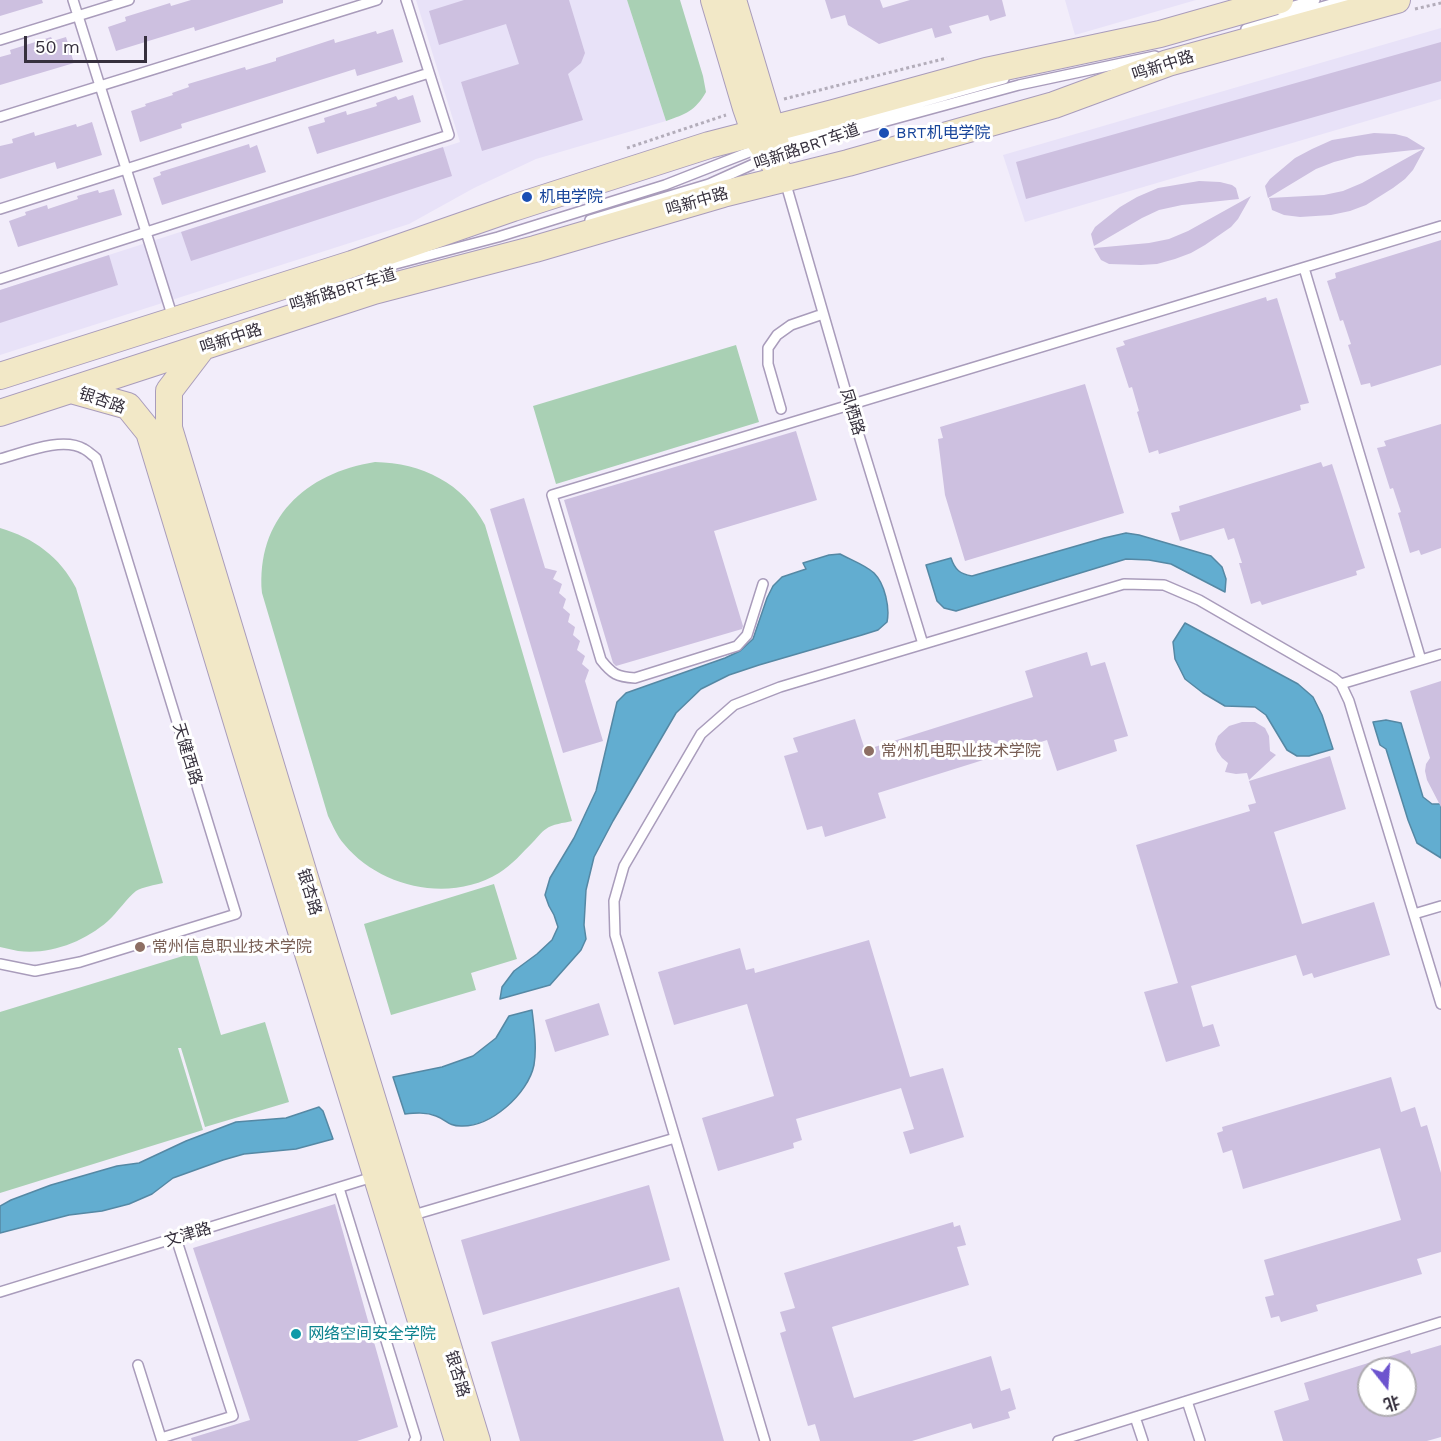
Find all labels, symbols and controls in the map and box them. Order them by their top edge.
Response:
scale bar [27,24,150,62]
text: 50 m [35,36,80,57]
street label: 鸣新中路 [1130,47,1196,85]
street label: 鸣新路BRT车道 [752,120,862,174]
place label: BRT机电学院 [896,123,990,143]
marker: BRT机电学院 [877,126,891,140]
street label: 鸣新中路 [664,184,730,220]
place label: 机电学院 [539,187,603,207]
marker: 机电学院 [520,190,534,204]
street label: 鸣新路BRT车道 [287,265,399,315]
street label: 鸣新中路 [198,320,264,358]
street label: 银杏路 [76,384,128,418]
street label: 凤栖路 [836,386,868,438]
street label: 天健西路 [168,721,206,787]
place label: 常州机电职业技术学院 [881,741,1041,761]
marker: 常州机电职业技术学院 [862,744,876,758]
street label: 银杏路 [293,866,325,918]
place label: 常州信息职业技术学院 [152,937,312,957]
marker: 常州信息职业技术学院 [133,940,147,954]
street label: 文津路 [162,1219,214,1251]
place label: 网络空间安全学院 [308,1324,436,1344]
marker: 网络空间安全学院 [289,1327,303,1341]
street label: 银杏路 [441,1348,473,1400]
north arrow [1357,1357,1417,1417]
text: 北 [1381,1391,1402,1414]

